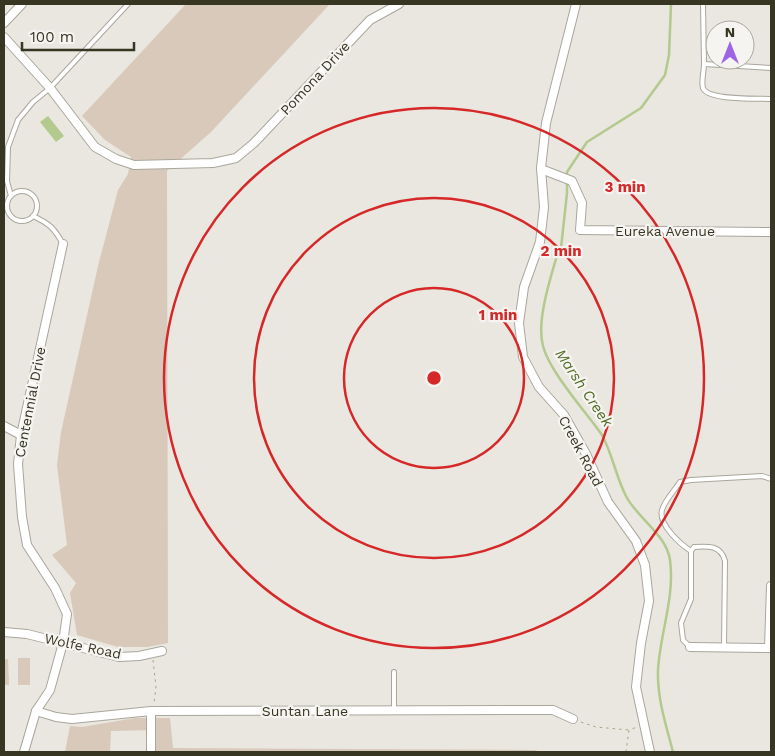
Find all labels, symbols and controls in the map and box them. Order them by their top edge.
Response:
scale bar [22,20,135,52]
north arrow [705,20,755,70]
text: N [725,24,735,40]
text: 100 m [30,28,74,46]
street label: Pomona Drive [277,38,353,118]
text: 3 min [605,178,645,196]
street label: Eureka Avenue [615,223,715,239]
text: 2 min [540,242,582,260]
text: 1 min [479,306,517,324]
street label: Centennial Drive [11,345,49,459]
water label: Marsh Creek [551,346,617,431]
centre of rings [425,369,443,387]
street label: Creek Road [556,413,606,489]
street label: Wolfe Road [43,630,123,662]
street label: Suntan Lane [262,703,348,719]

